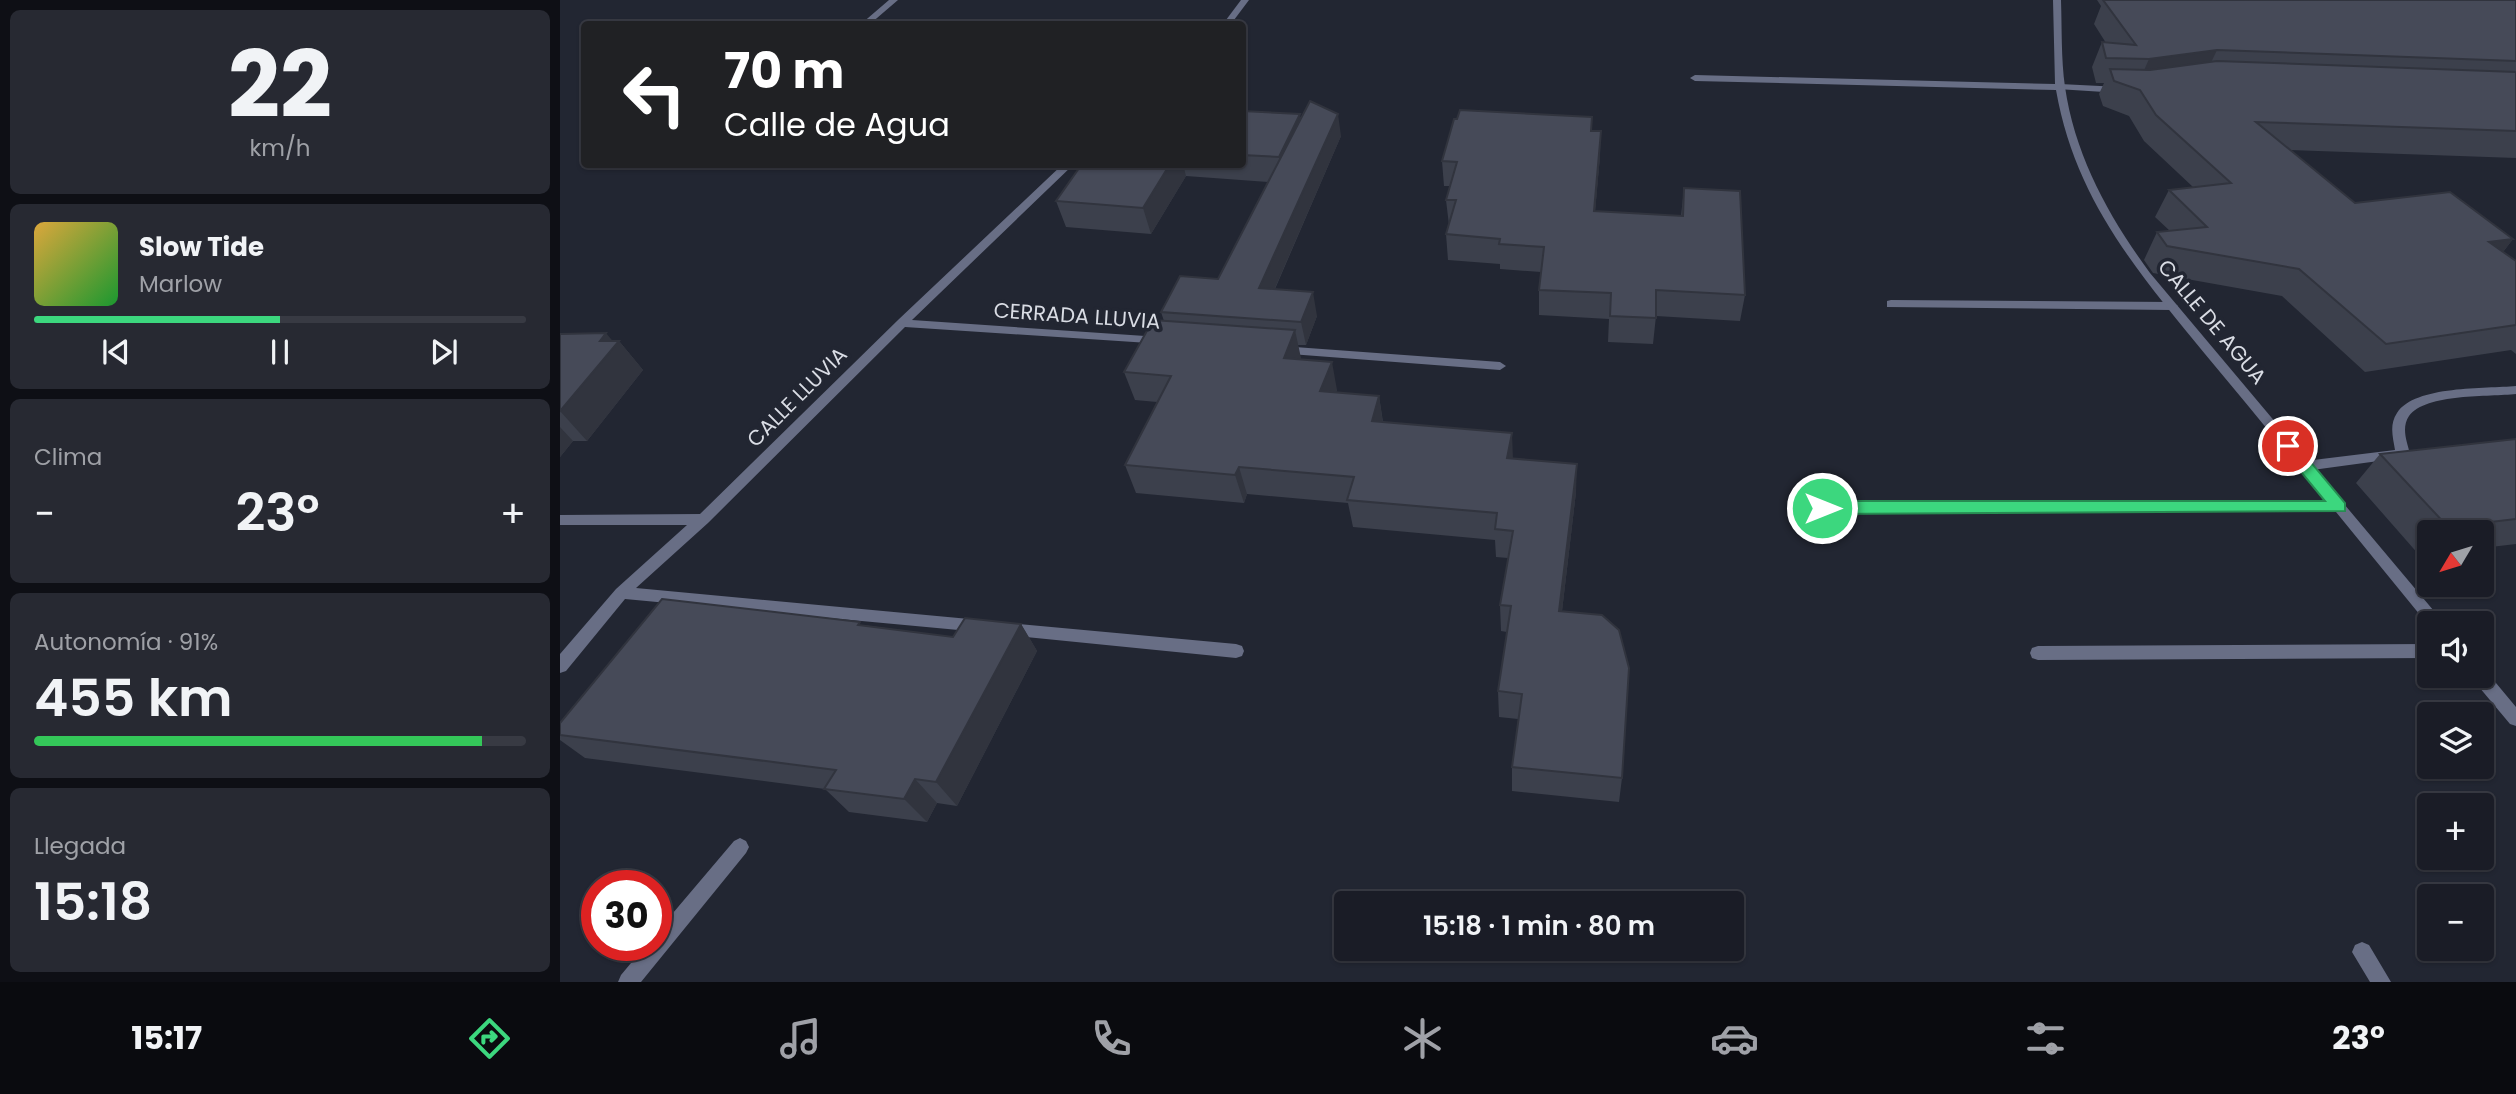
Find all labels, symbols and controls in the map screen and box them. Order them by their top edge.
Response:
text: 22 [228,21,332,149]
text: 70 m [724,37,844,105]
icon: left [609,49,700,140]
text: Calle de Agua [724,102,950,147]
text: km/h [249,132,311,164]
text: Slow Tide [139,229,264,265]
street label: CALLE DE AGUA [2151,253,2273,390]
text: Marlow [139,268,222,300]
street label: CERRADA LLUVIA [993,295,1161,336]
icon: previous [97,333,135,371]
icon: pause [261,333,299,371]
icon: next [425,333,463,371]
street label: CALLE LLUVIA [740,340,853,453]
pin [2258,416,2318,476]
icon: arrive [2269,427,2307,465]
text: Clima [34,441,102,473]
position arrow [1785,471,1859,545]
text: 23° [235,476,320,549]
text: − [34,487,55,540]
text: + [500,487,526,540]
north arrow [2417,520,2494,597]
map controls [2417,520,2494,961]
button: sound [2417,611,2494,688]
text: Autonomía · 91% [34,626,218,658]
text: 455 km [34,661,233,734]
button: layers [2417,702,2494,779]
button: + [2417,793,2494,870]
text: Llegada [34,830,126,862]
text: 15:18 [34,865,152,938]
speed limit sign: 30 [581,870,672,961]
button: − [2417,884,2494,961]
text: 15:18 · 1 min · 80 m [1423,908,1655,944]
icon: directions [465,1014,514,1063]
icon: music [776,1014,825,1063]
icon: phone [1087,1014,1136,1063]
icon: climate [1398,1014,1447,1063]
icon: car [1710,1014,1759,1063]
icon: filters [2021,1014,2070,1063]
text: 15:17 [131,1015,202,1060]
text: 23° [2332,1015,2385,1060]

